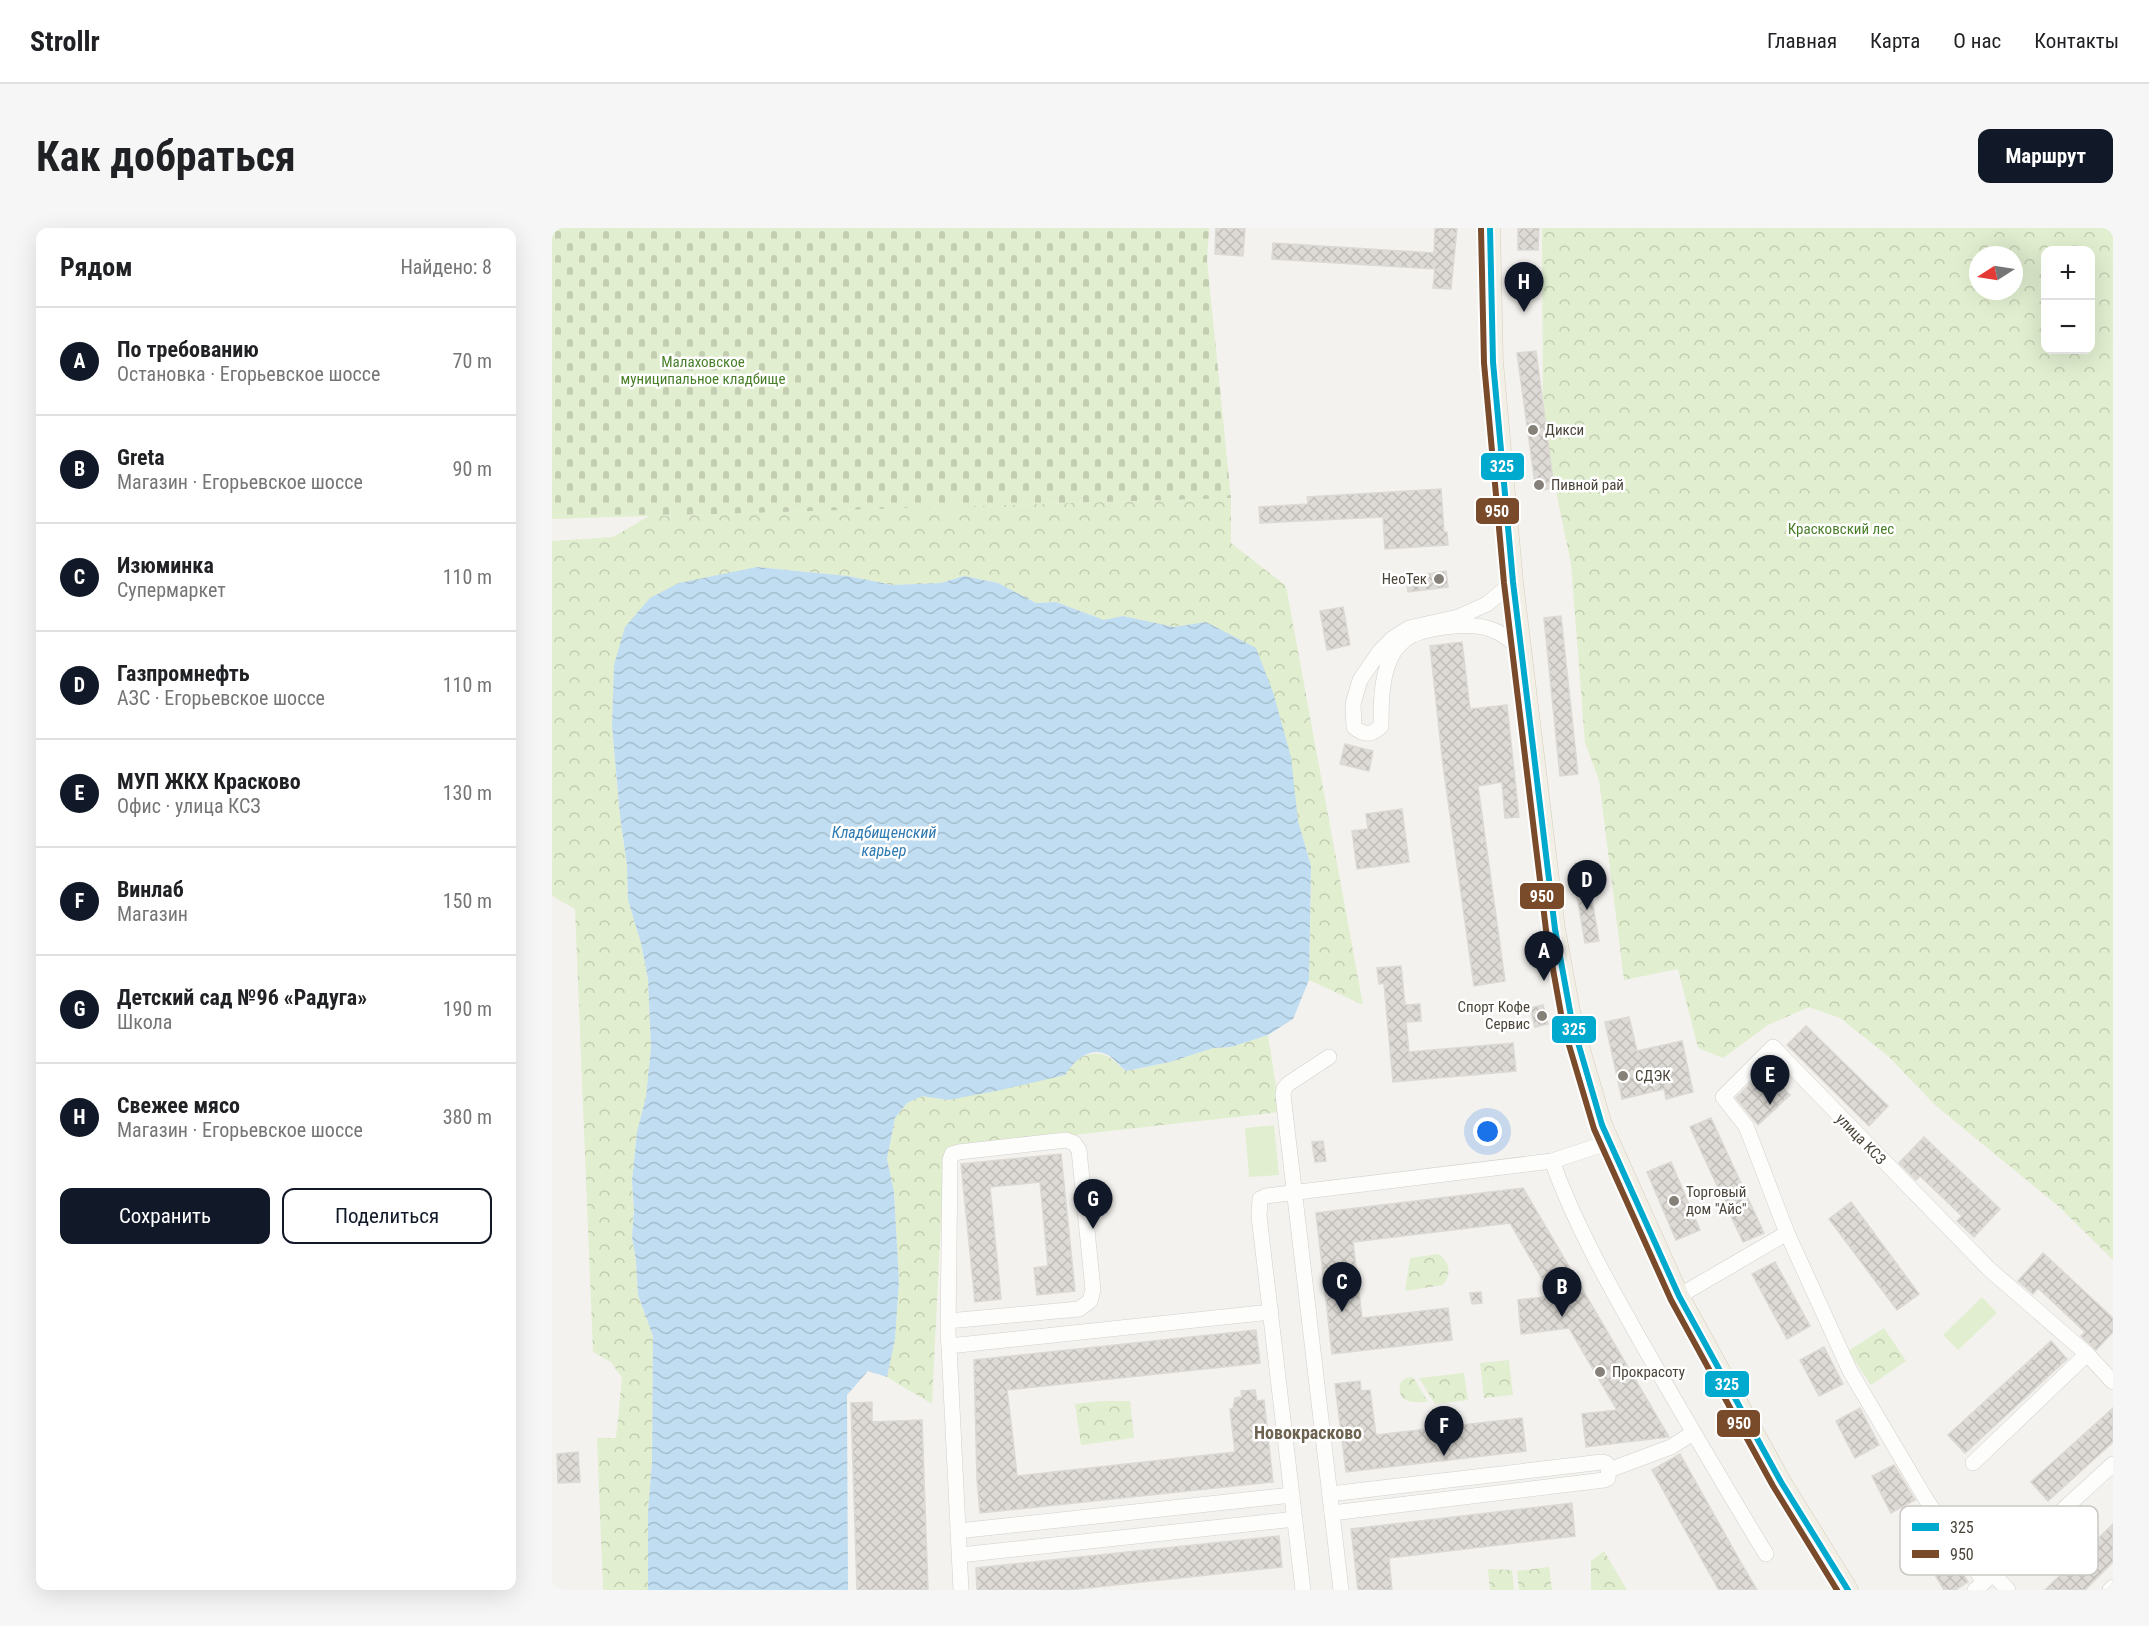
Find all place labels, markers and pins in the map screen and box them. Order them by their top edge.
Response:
pin: H [1504,262,1544,312]
place label: Дикси [1545,421,1584,439]
marker: Дикси [1526,423,1540,437]
place label: Пивной рай [1551,476,1624,494]
marker: Пивной рай [1532,478,1546,492]
place label: НеоТек [1382,570,1427,588]
marker: НеоТек [1432,572,1446,586]
pin: D [1568,860,1606,910]
pin: A [1524,932,1564,981]
place label: Спорт Кофе Сервис [1457,998,1530,1033]
marker: Спорт Кофе Сервис [1535,1009,1549,1023]
pin: E [1750,1056,1790,1105]
place label: СДЭК [1635,1067,1671,1085]
marker: СДЭК [1616,1069,1630,1083]
pin: G [1074,1180,1112,1229]
place label: Торговый дом "Айс" [1686,1183,1747,1218]
marker: Торговый дом "Айс" [1667,1194,1681,1208]
pin: C [1322,1262,1362,1312]
pin: B [1542,1268,1582,1317]
place label: Прокрасоту [1612,1363,1685,1381]
marker: Прокрасоту [1593,1365,1607,1379]
pin: F [1424,1406,1464,1456]

